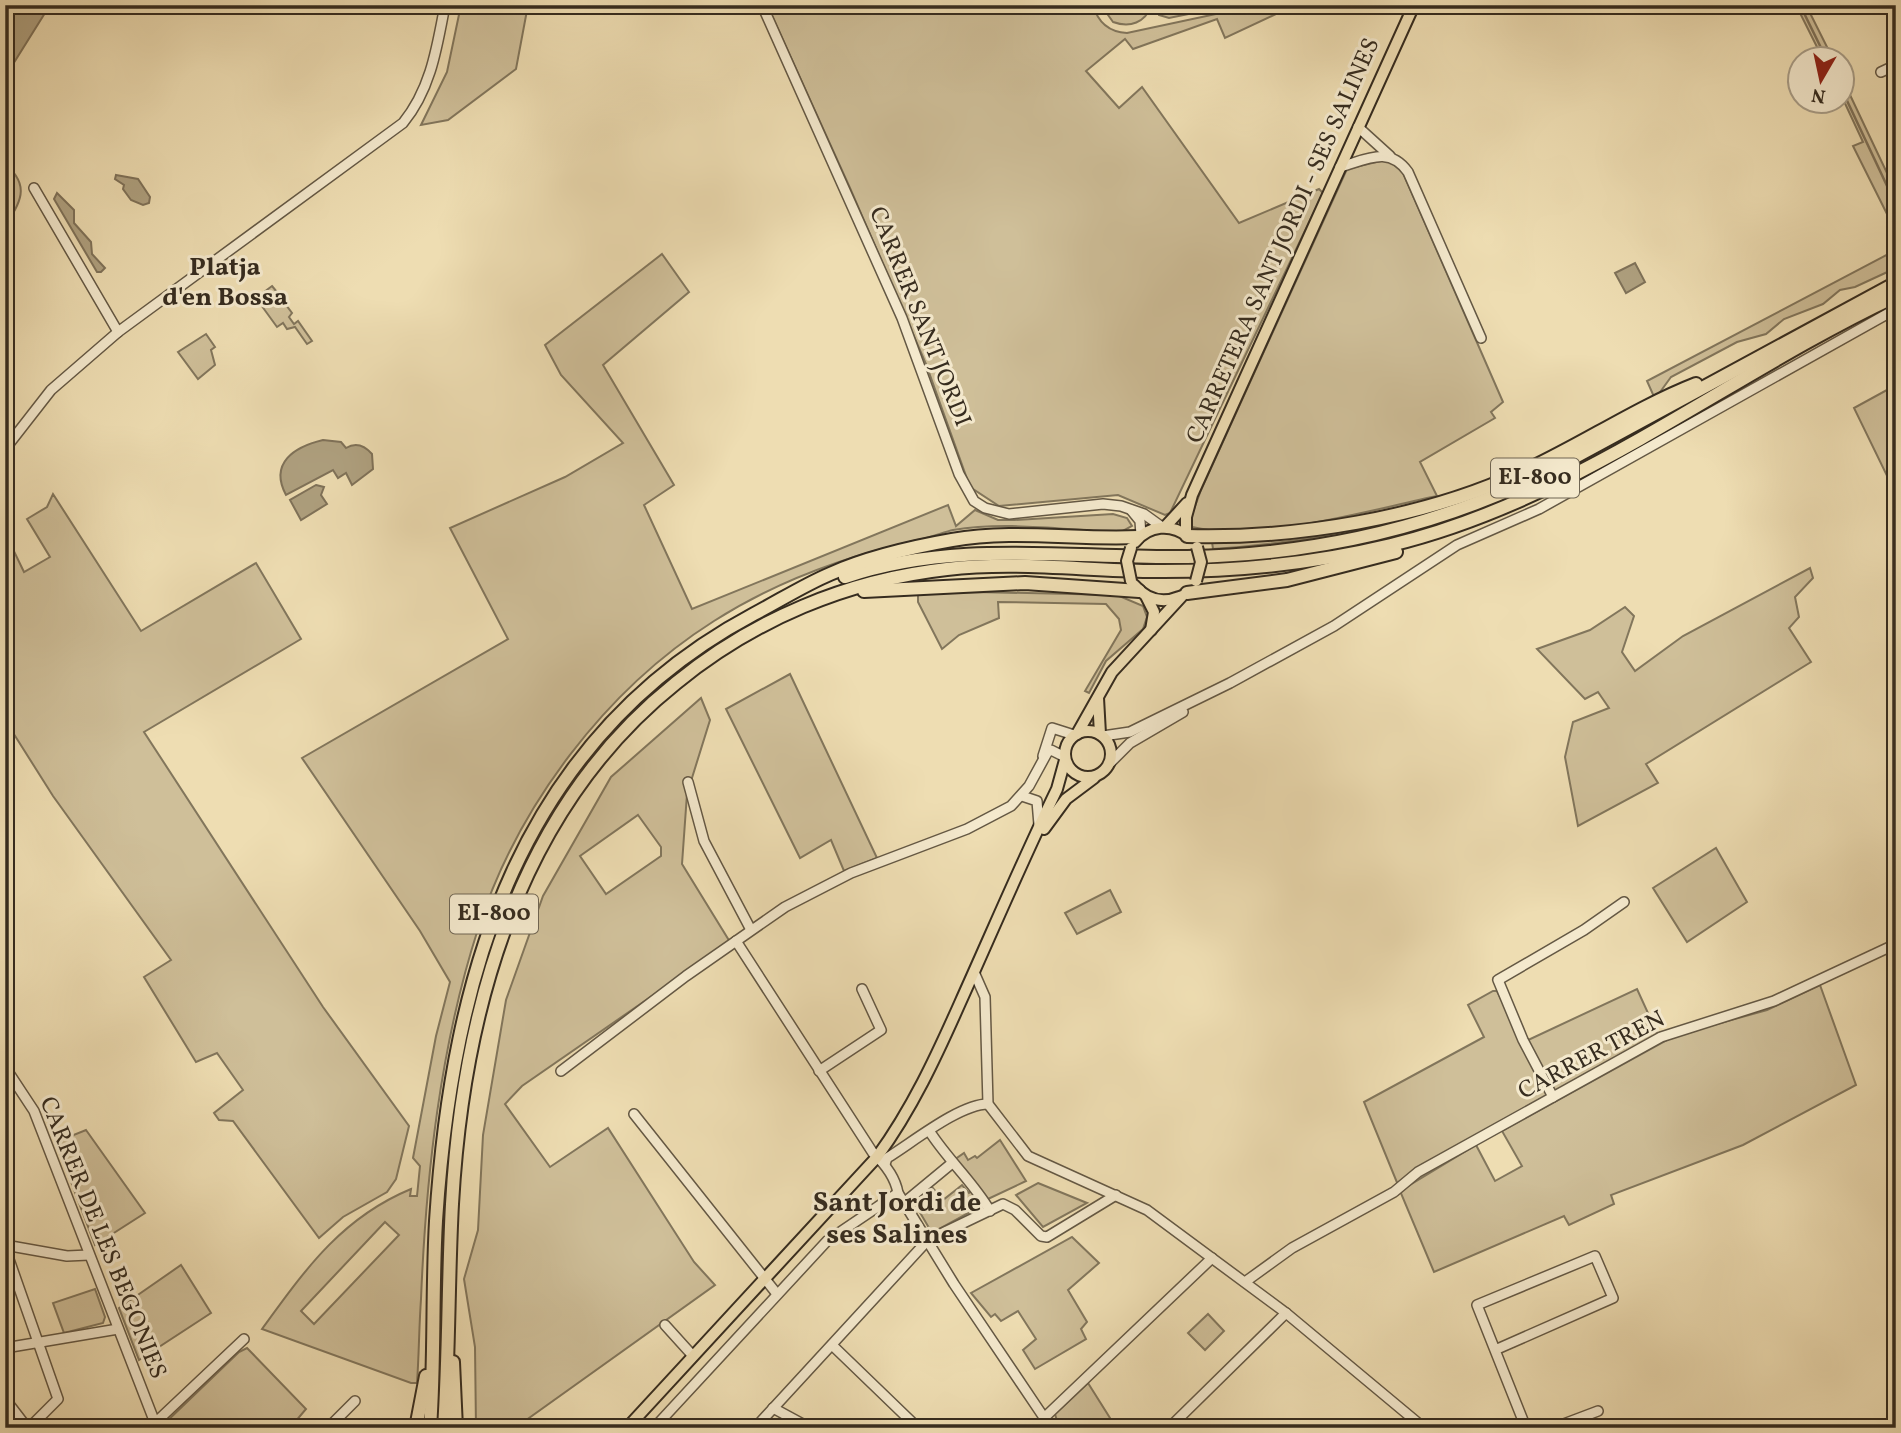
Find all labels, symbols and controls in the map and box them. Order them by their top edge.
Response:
street label: CARRETERA SANT JORDI - SES SALINES [1179,33,1389,449]
north arrow [1786,46,1856,116]
text: N [1810,81,1828,109]
street label: CARRER SANT JORDI [859,202,979,432]
district label: Platja d'en Bossa [162,250,288,316]
road number: EI-800 [1491,458,1579,498]
road number: EI-800 [450,894,538,934]
street label: CARRER TREN [1513,1003,1671,1109]
street label: CARRER DE LES BEGONIES [30,1092,174,1384]
district label: Sant Jordi de ses Salines [813,1184,981,1255]

